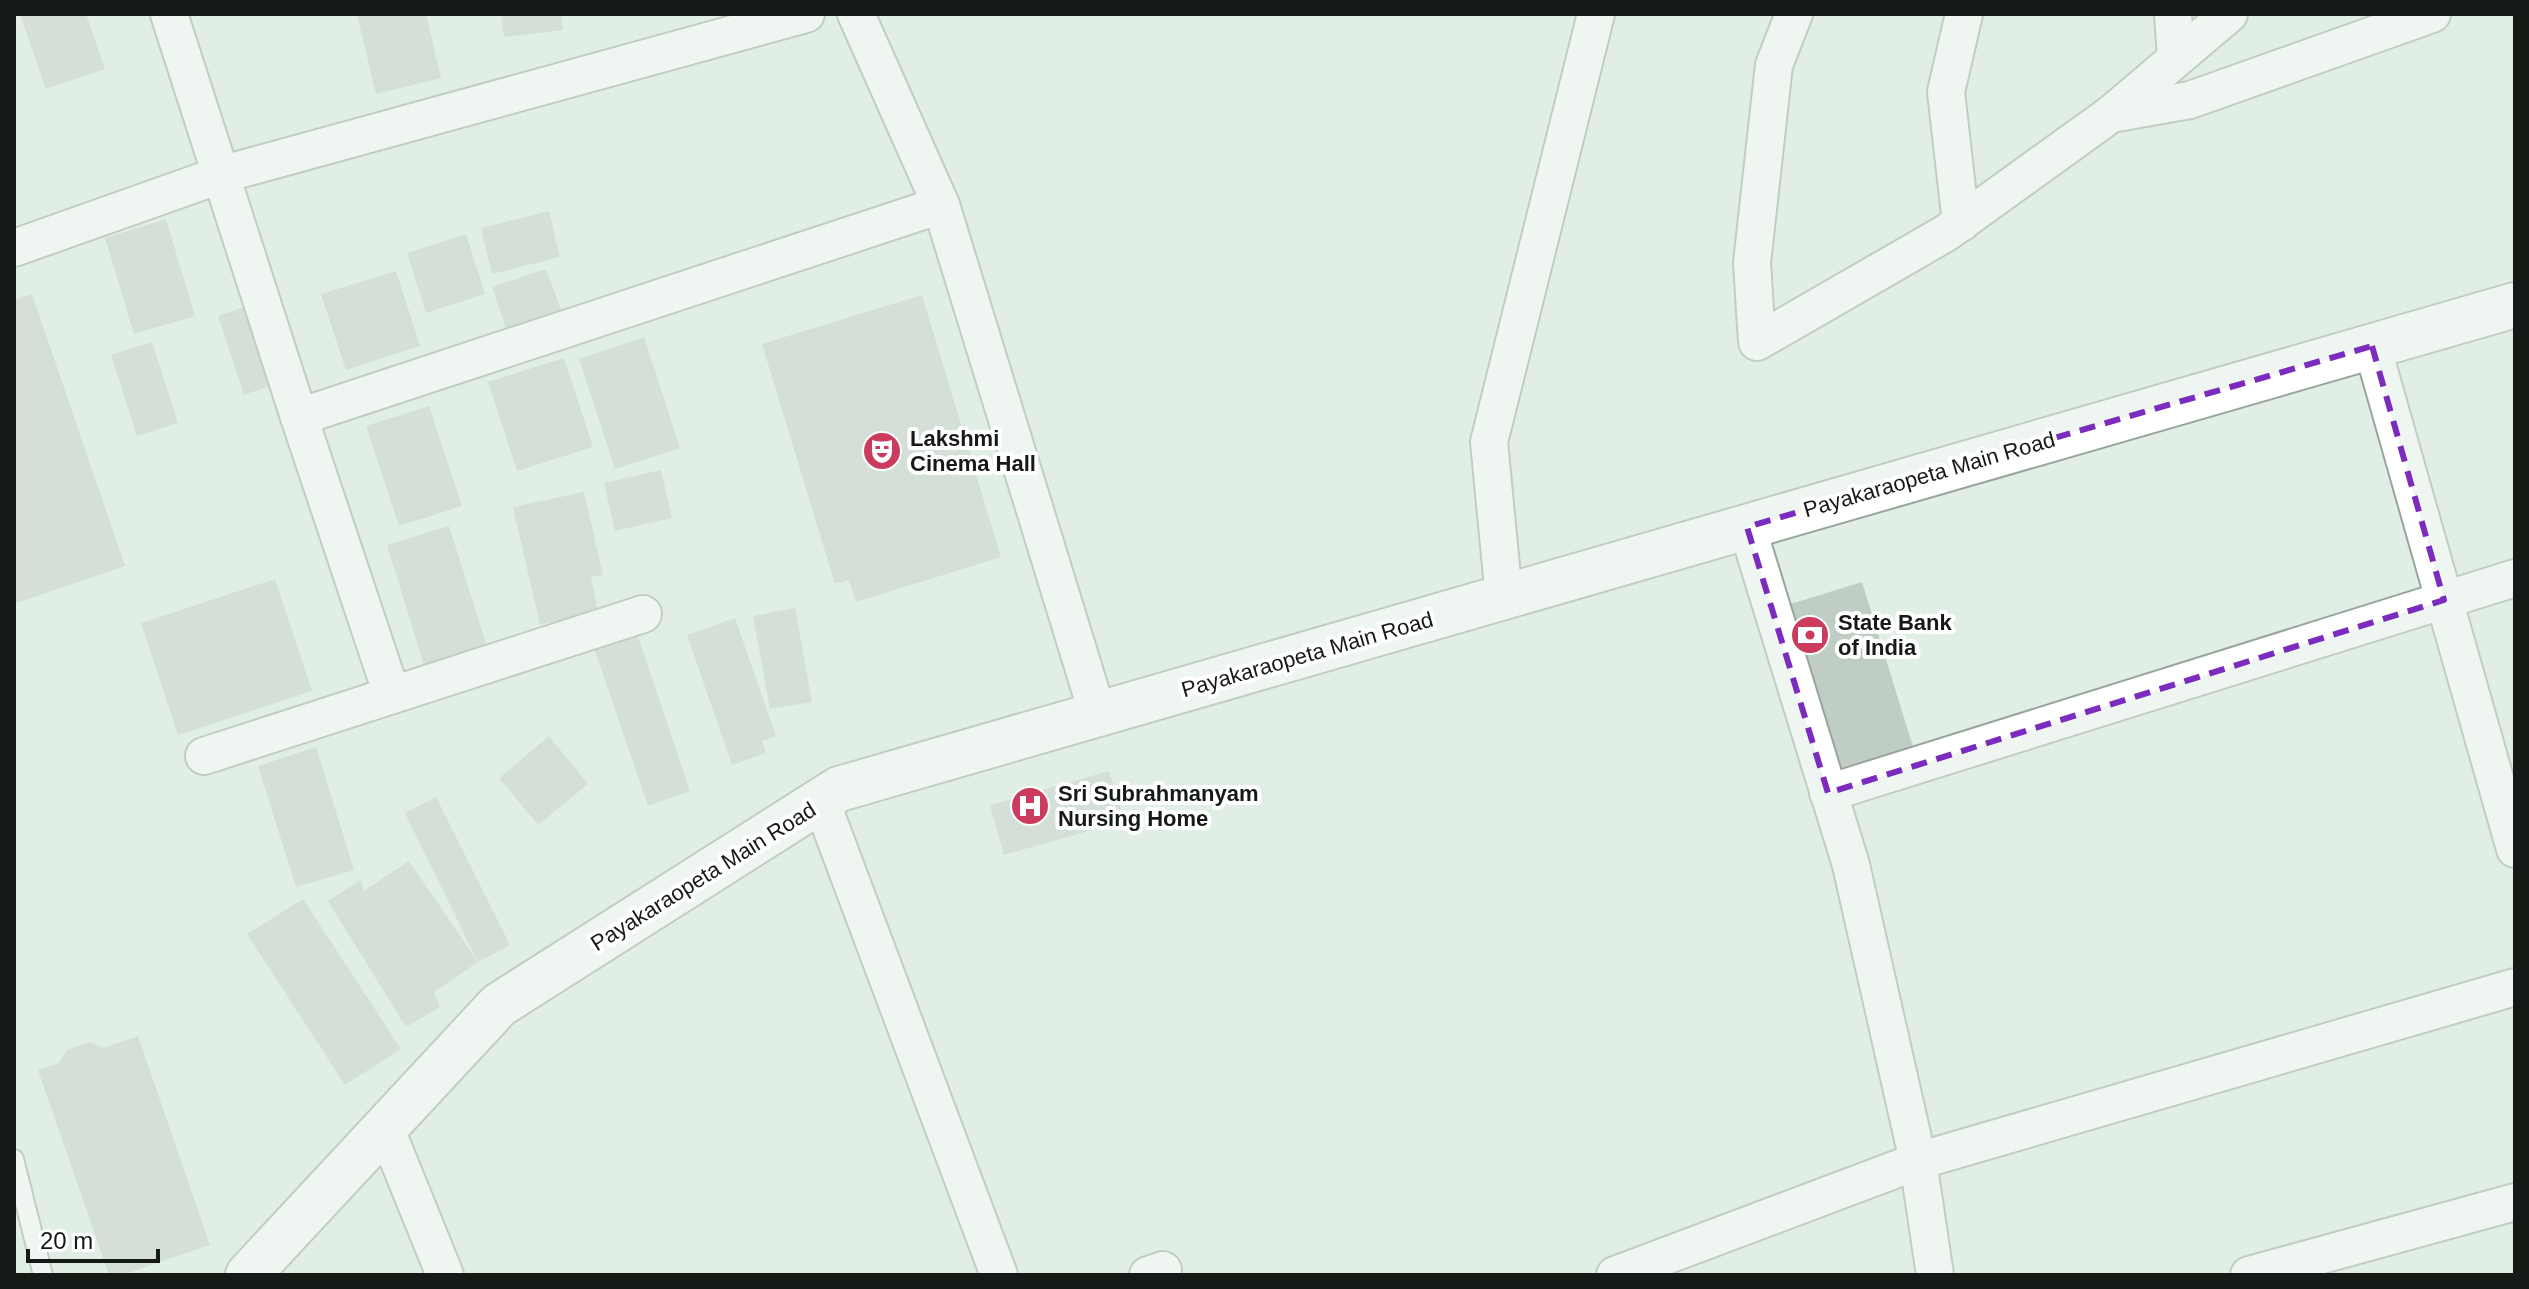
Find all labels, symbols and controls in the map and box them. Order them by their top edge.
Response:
place label: Lakshmi Cinema Hall [910,426,1036,476]
street label: Payakaraopeta Main Road [1800,427,2058,522]
theatre icon: Lakshmi Cinema Hall [861,430,903,472]
street label: Payakaraopeta Main Road [1178,607,1436,702]
place label: State Bank of India [1838,610,1952,660]
bank icon: State Bank of India [1789,614,1831,656]
place label: Sri Subrahmanyam Nursing Home [1058,781,1259,831]
hospital icon: Sri Subrahmanyam Nursing Home [1009,785,1051,827]
street label: Payakaraopeta Main Road [586,797,820,956]
scale bar [28,1213,158,1263]
text: 20 m [40,1227,93,1254]

